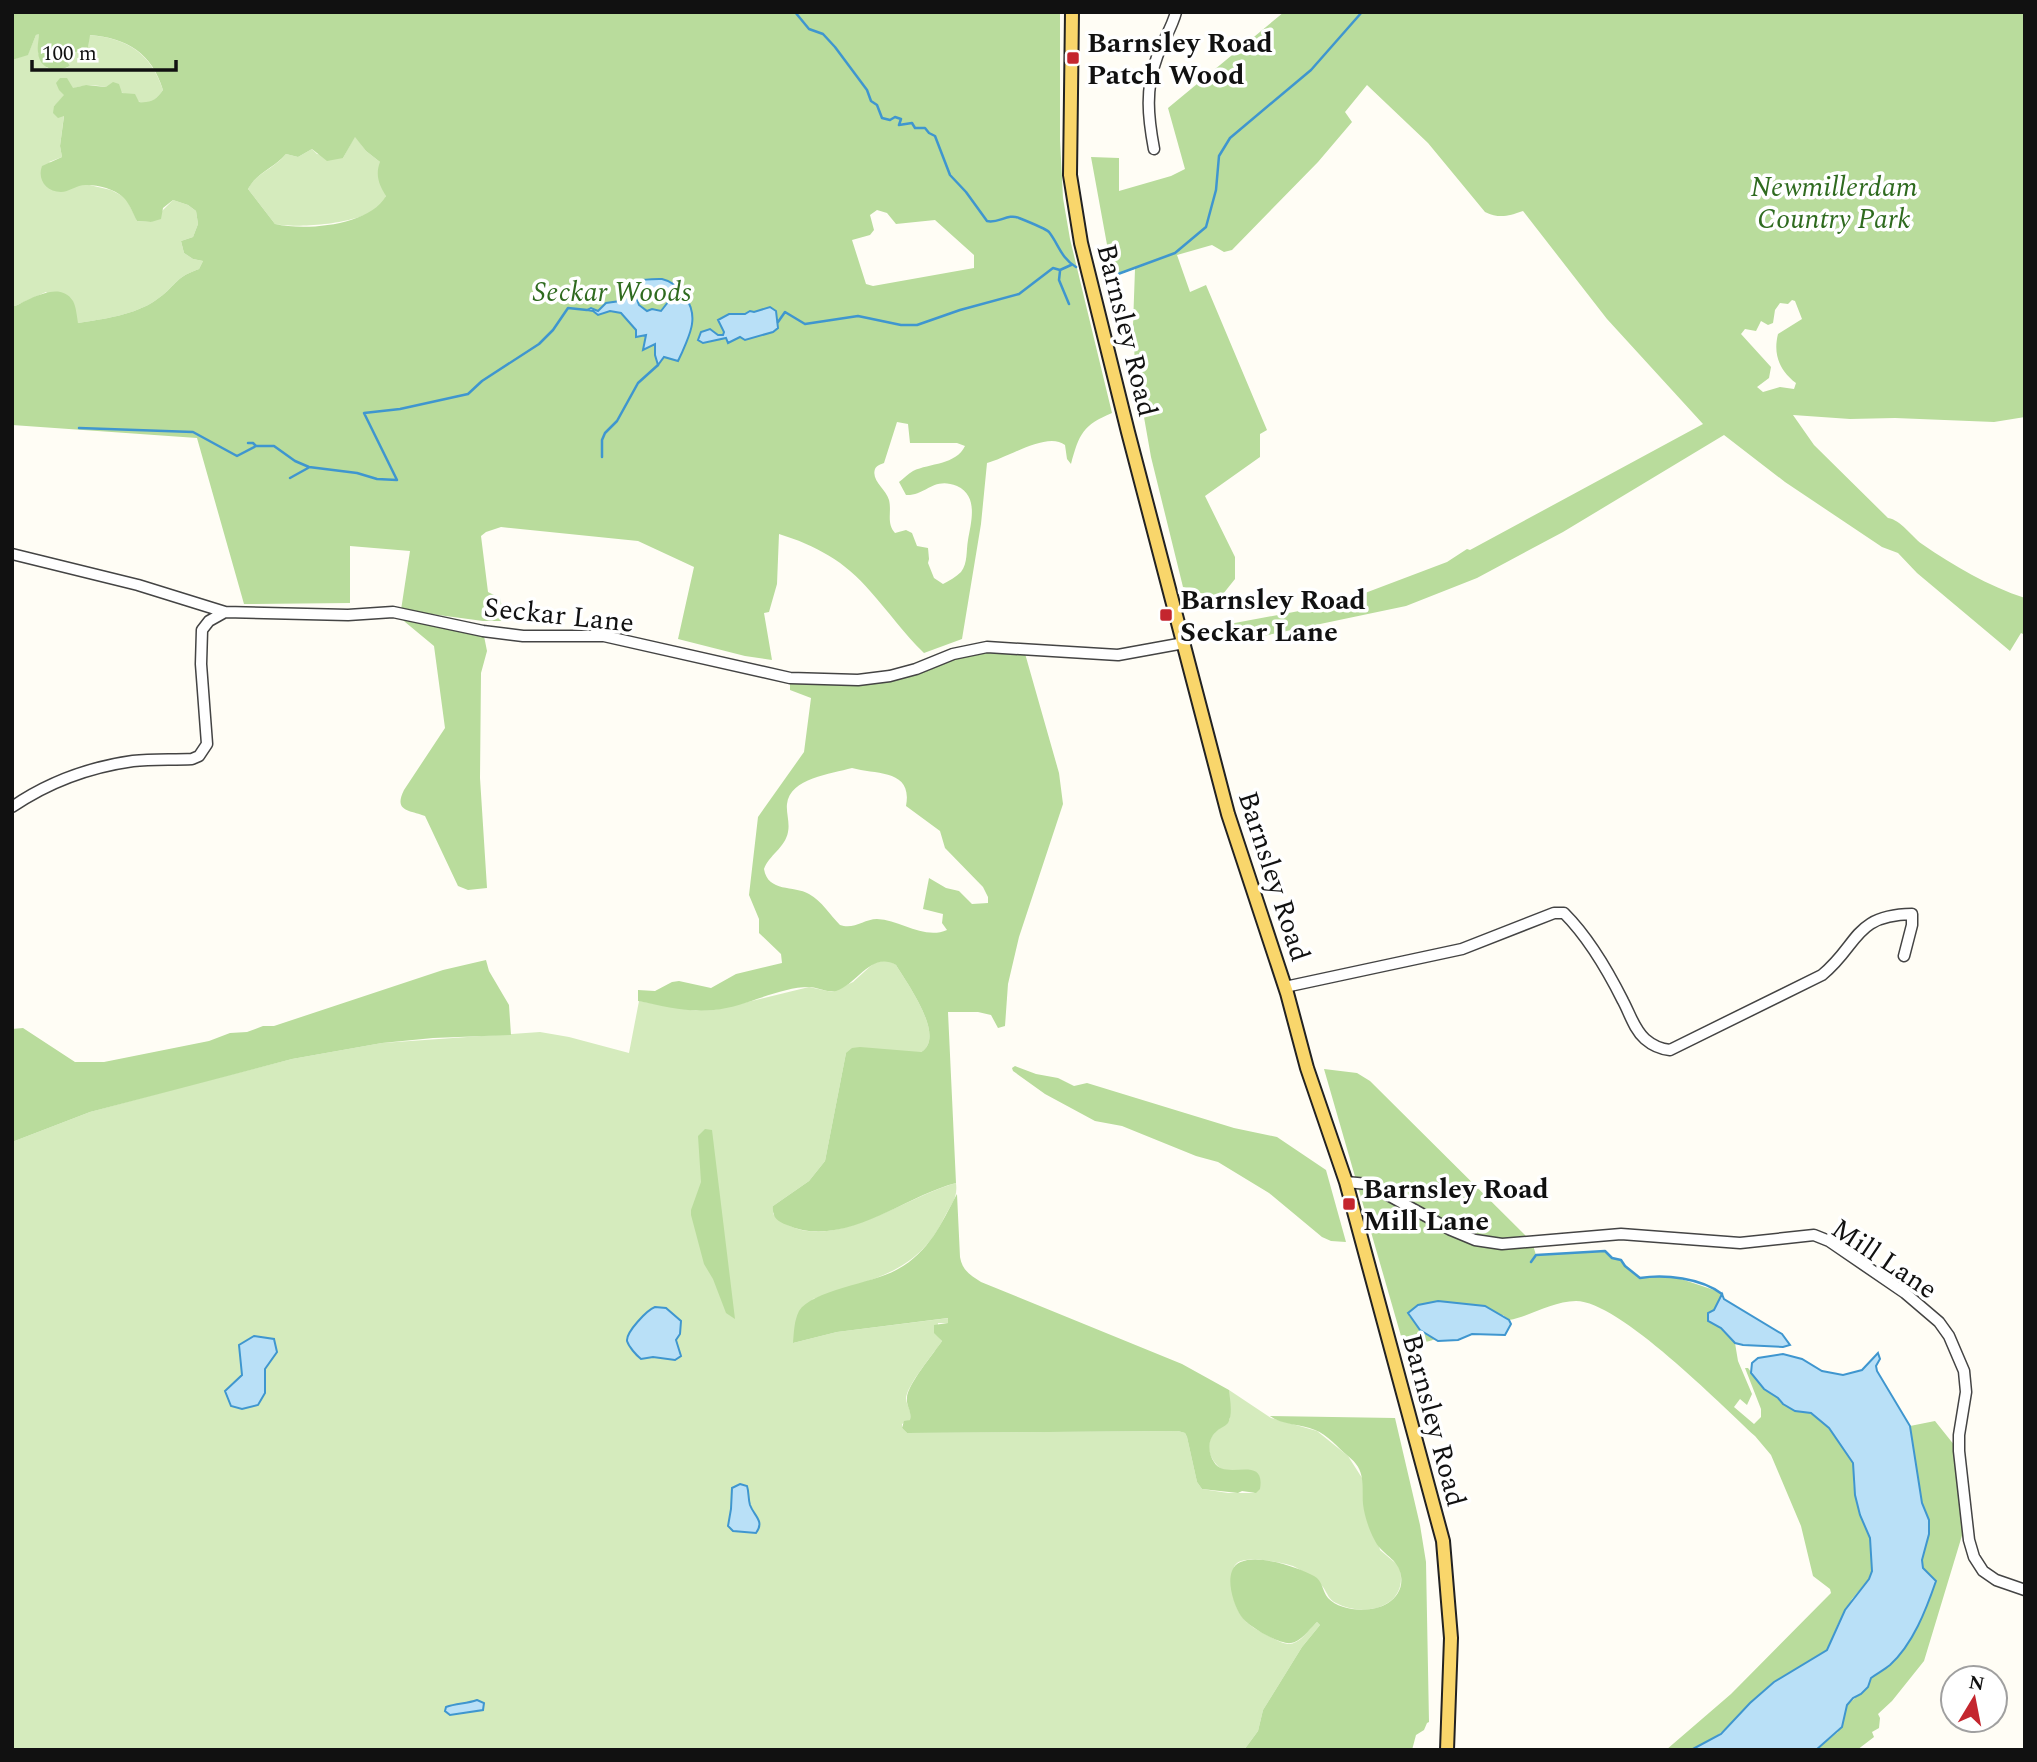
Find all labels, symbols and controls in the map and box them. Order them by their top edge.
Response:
place label: Barnsley Road Patch Wood [1087,22,1273,97]
scale bar [32,28,175,72]
text: 100 m [42,38,97,70]
marker: Barnsley Road Patch Wood [1065,50,1081,66]
park label: Newmillerdam Country Park [1750,166,1918,241]
street label: Barnsley Road [1084,239,1169,421]
park label: Seckar Woods [533,271,691,314]
place label: Barnsley Road Seckar Lane [1180,579,1366,654]
street label: Seckar Lane [482,586,636,645]
marker: Barnsley Road Seckar Lane [1158,607,1174,623]
street label: Barnsley Road [1226,786,1321,967]
place label: Barnsley Road Mill Lane [1363,1168,1549,1243]
marker: Barnsley Road Mill Lane [1341,1196,1357,1212]
street label: Mill Lane [1822,1208,1946,1311]
street label: Barnsley Road [1390,1329,1477,1511]
north arrow [1939,1664,2009,1734]
text: N [1967,1668,1987,1699]

